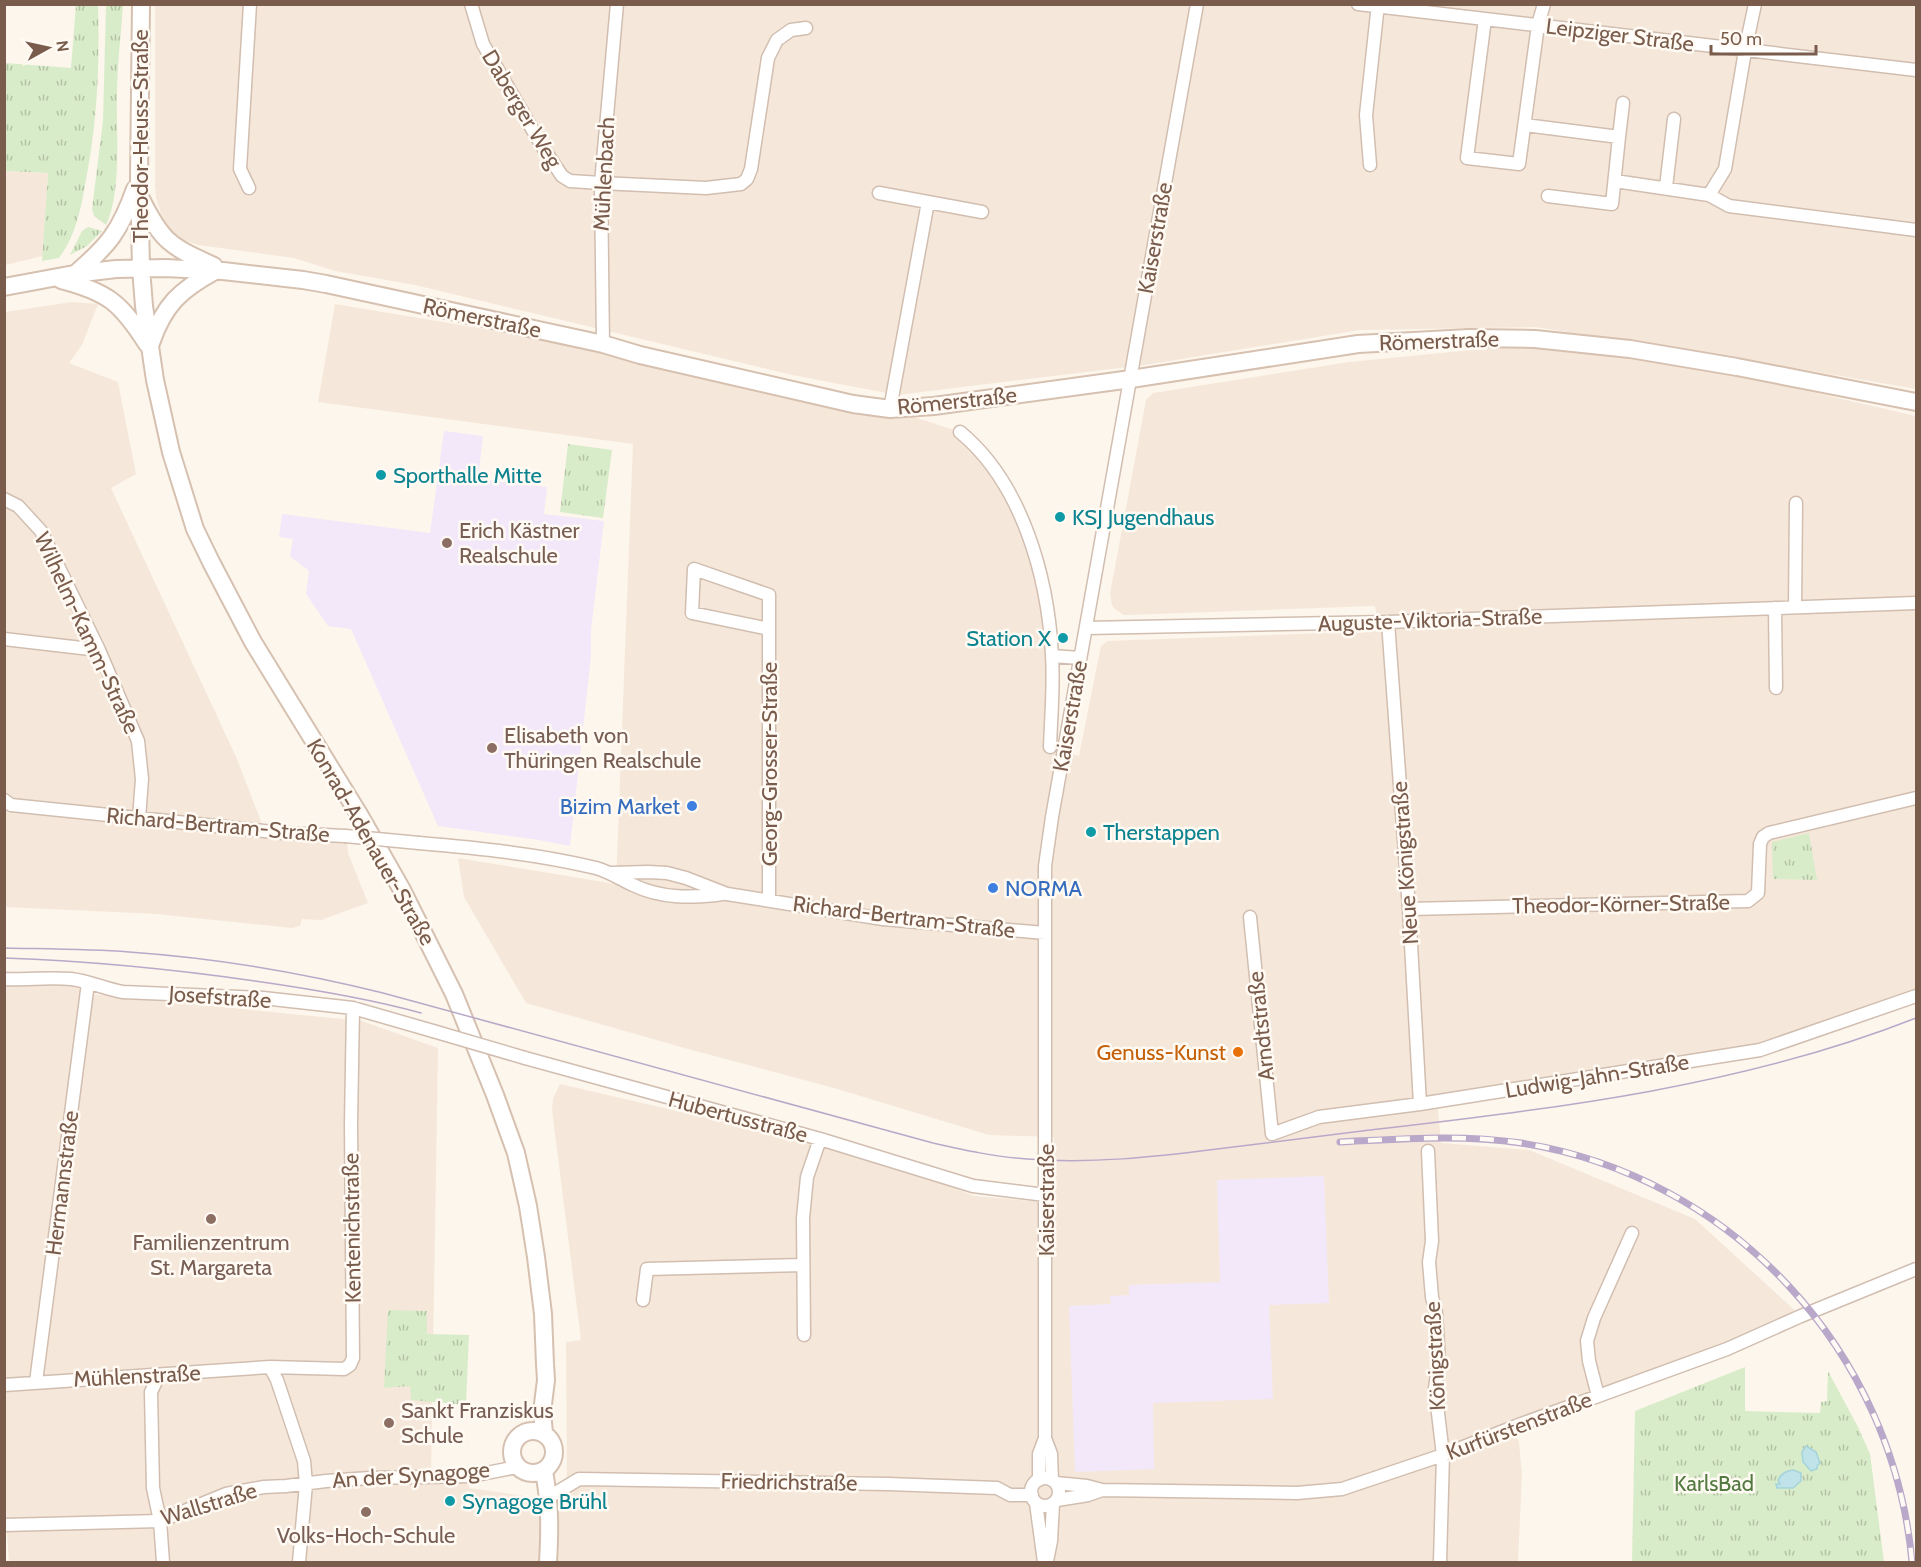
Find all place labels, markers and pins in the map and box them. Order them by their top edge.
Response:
place label: Sporthalle Mitte [393,462,542,489]
marker: Sporthalle Mitte [374,468,388,482]
place label: KSJ Jugendhaus [1072,504,1214,531]
marker: KSJ Jugendhaus [1053,510,1067,524]
place label: Erich Kästner Realschule [459,517,580,569]
marker: Erich Kästner Realschule [440,536,454,550]
place label: Station X [966,625,1051,652]
marker: Station X [1056,631,1070,645]
place label: Elisabeth von Thüringen Realschule [504,722,701,774]
marker: Elisabeth von Thüringen Realschule [485,741,499,755]
place label: Bizim Market [560,793,681,820]
marker: Bizim Market [685,799,699,813]
place label: Therstappen [1103,819,1220,846]
marker: Therstappen [1084,825,1098,839]
place label: NORMA [1005,875,1083,902]
marker: NORMA [986,881,1000,895]
place label: Genuss-Kunst [1096,1039,1227,1066]
marker: Genuss-Kunst [1231,1045,1245,1059]
marker: Familienzentrum St. Margareta [204,1212,218,1226]
place label: Familienzentrum St. Margareta [133,1229,289,1281]
place label: Sankt Franziskus Schule [401,1397,554,1449]
marker: Sankt Franziskus Schule [382,1416,396,1430]
place label: Synagoge Brühl [462,1488,608,1515]
marker: Synagoge Brühl [443,1494,457,1508]
marker: Volks-Hoch-Schule [359,1505,373,1519]
place label: Volks-Hoch-Schule [277,1522,455,1549]

